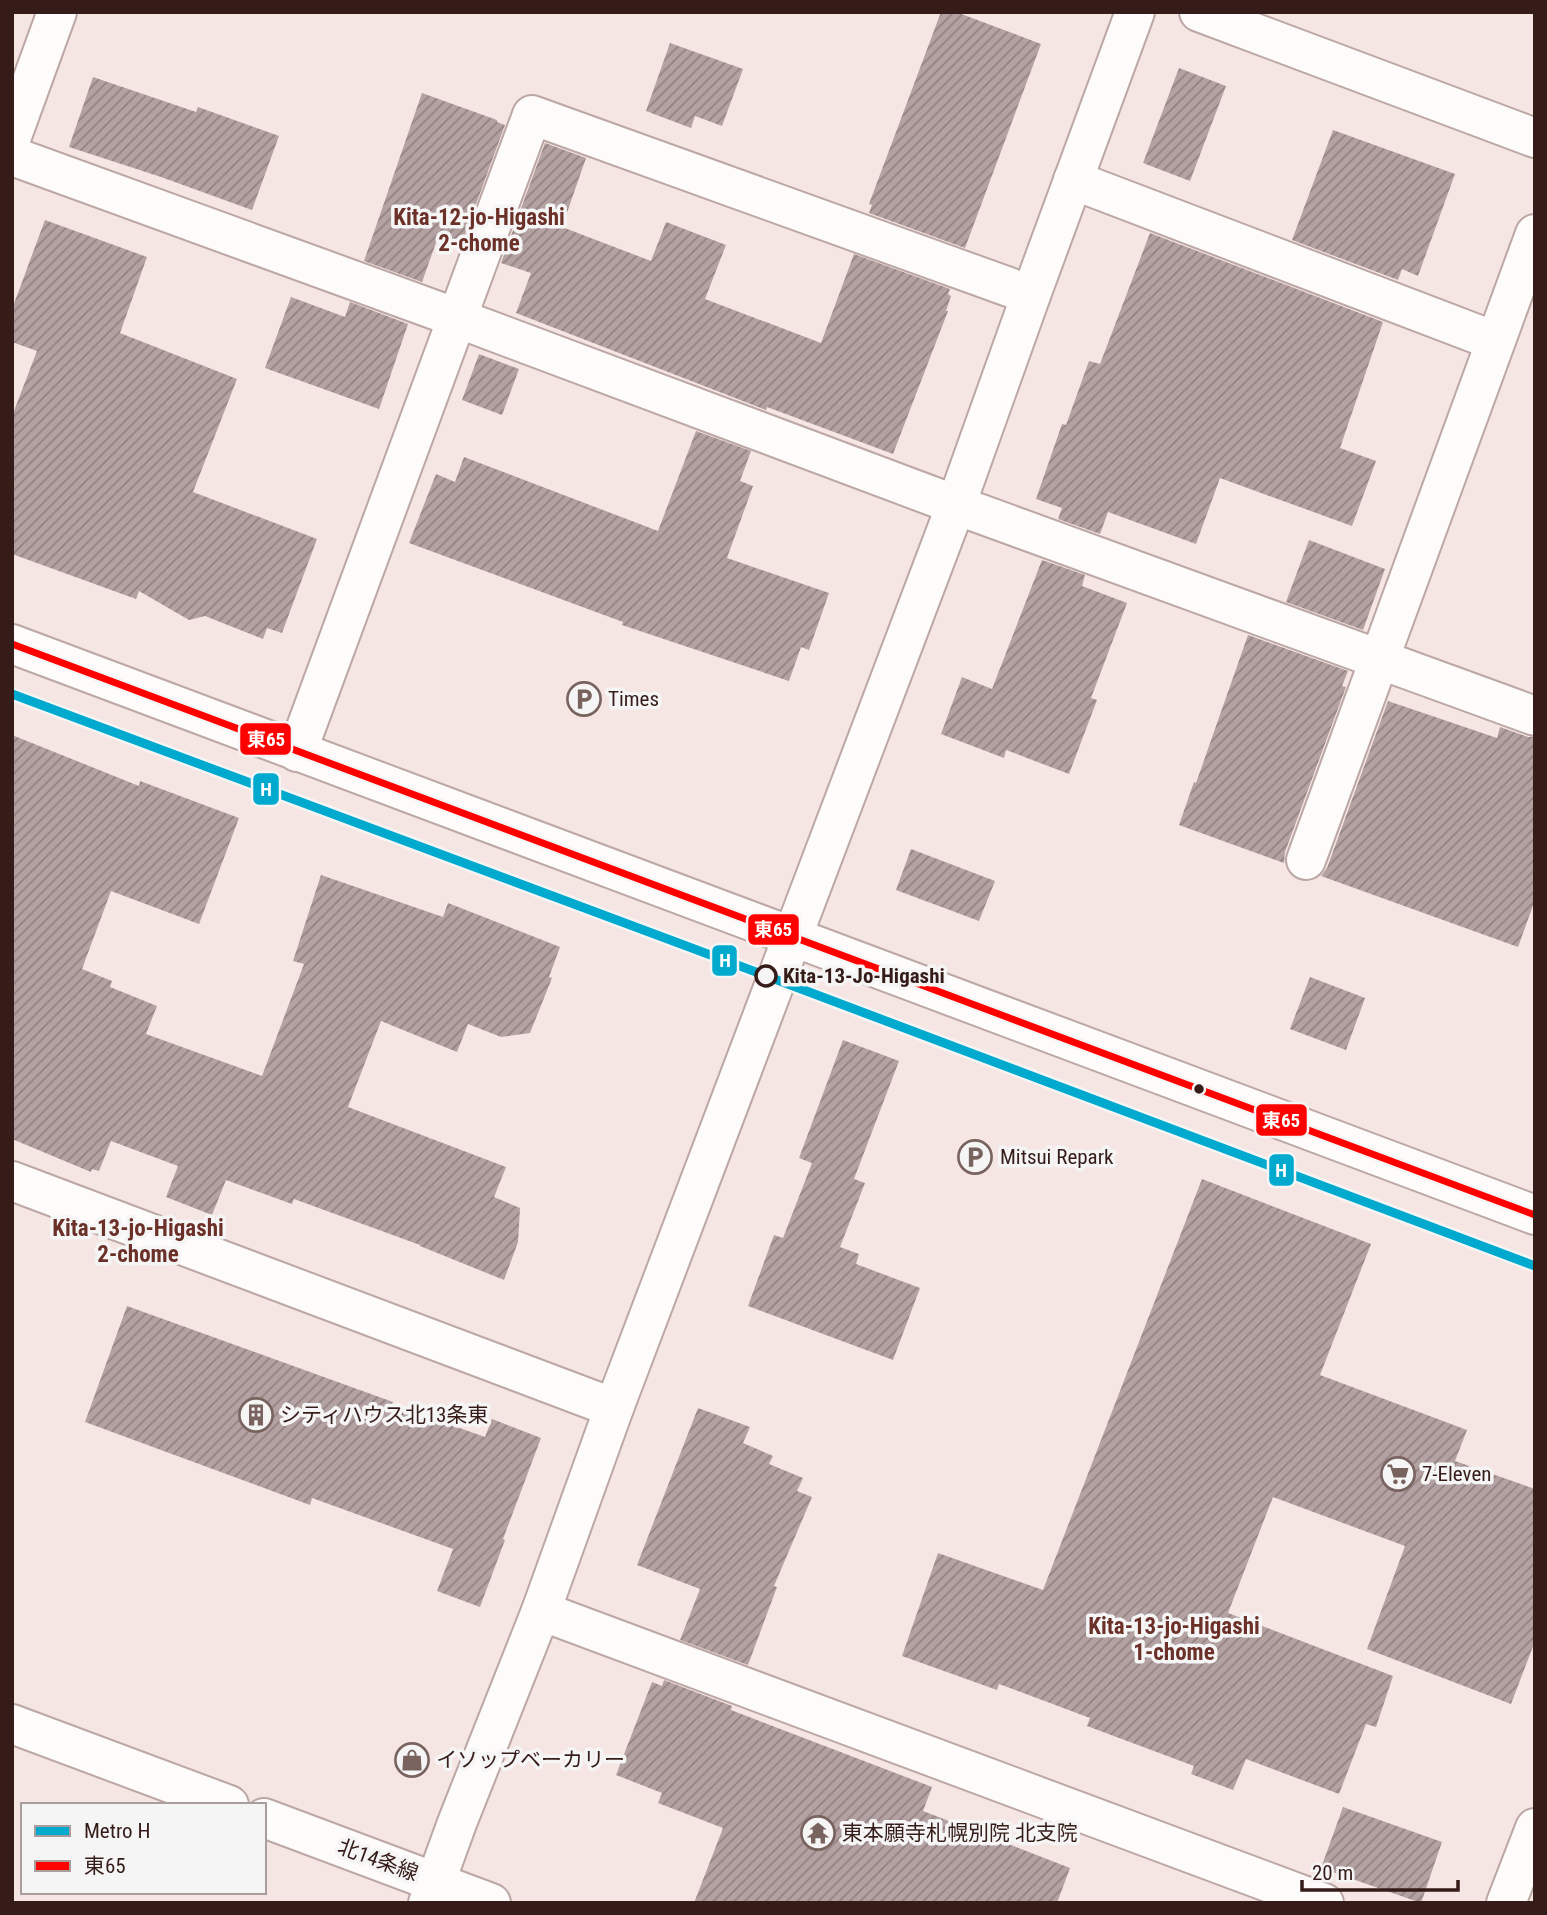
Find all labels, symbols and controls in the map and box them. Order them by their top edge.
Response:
district label: Kita-12-jo-Higashi 2-chome [393,204,565,257]
parking icon: Times [565,680,603,718]
place label: Times [608,687,659,711]
line badge: 東65 [239,722,292,756]
text: 東65 [247,728,285,751]
line badge: H [252,772,280,806]
text: H [260,778,272,801]
line badge: 東65 [747,913,800,946]
text: 東65 [754,918,792,941]
line badge: H [711,944,738,977]
text: H [719,949,731,972]
place label: Kita-13-Jo-Higashi [783,964,945,988]
marker: Kita-13-Jo-Higashi [755,965,777,987]
unlabelled marker [1192,1082,1206,1096]
line badge: 東65 [1255,1103,1308,1137]
text: 東65 [1262,1109,1300,1132]
parking icon: Mitsui Repark [956,1138,994,1176]
place label: Mitsui Repark [1000,1145,1114,1169]
line badge: H [1268,1153,1295,1187]
text: H [1275,1159,1287,1182]
district label: Kita-13-jo-Higashi 2-chome [52,1215,224,1268]
building icon: シティハウス北13条東 [237,1396,275,1434]
place label: シティハウス北13条東 [280,1403,488,1427]
supermarket icon: 7-Eleven [1379,1455,1417,1493]
place label: 7-Eleven [1422,1462,1491,1486]
district label: Kita-13-jo-Higashi 1-chome [1088,1613,1260,1666]
shop icon: イソップベーカリー [393,1741,431,1779]
place label: イソップベーカリー [436,1748,625,1772]
legend [21,1803,266,1894]
temple icon: 東本願寺札幌別院 北支院 [799,1814,837,1852]
text: Metro H [84,1819,151,1843]
place label: 東本願寺札幌別院 北支院 [842,1821,1078,1845]
street label: 北14条線 [335,1834,421,1886]
scale bar [1302,1848,1458,1892]
text: 東65 [84,1854,126,1878]
text: 20 m [1312,1861,1353,1885]

